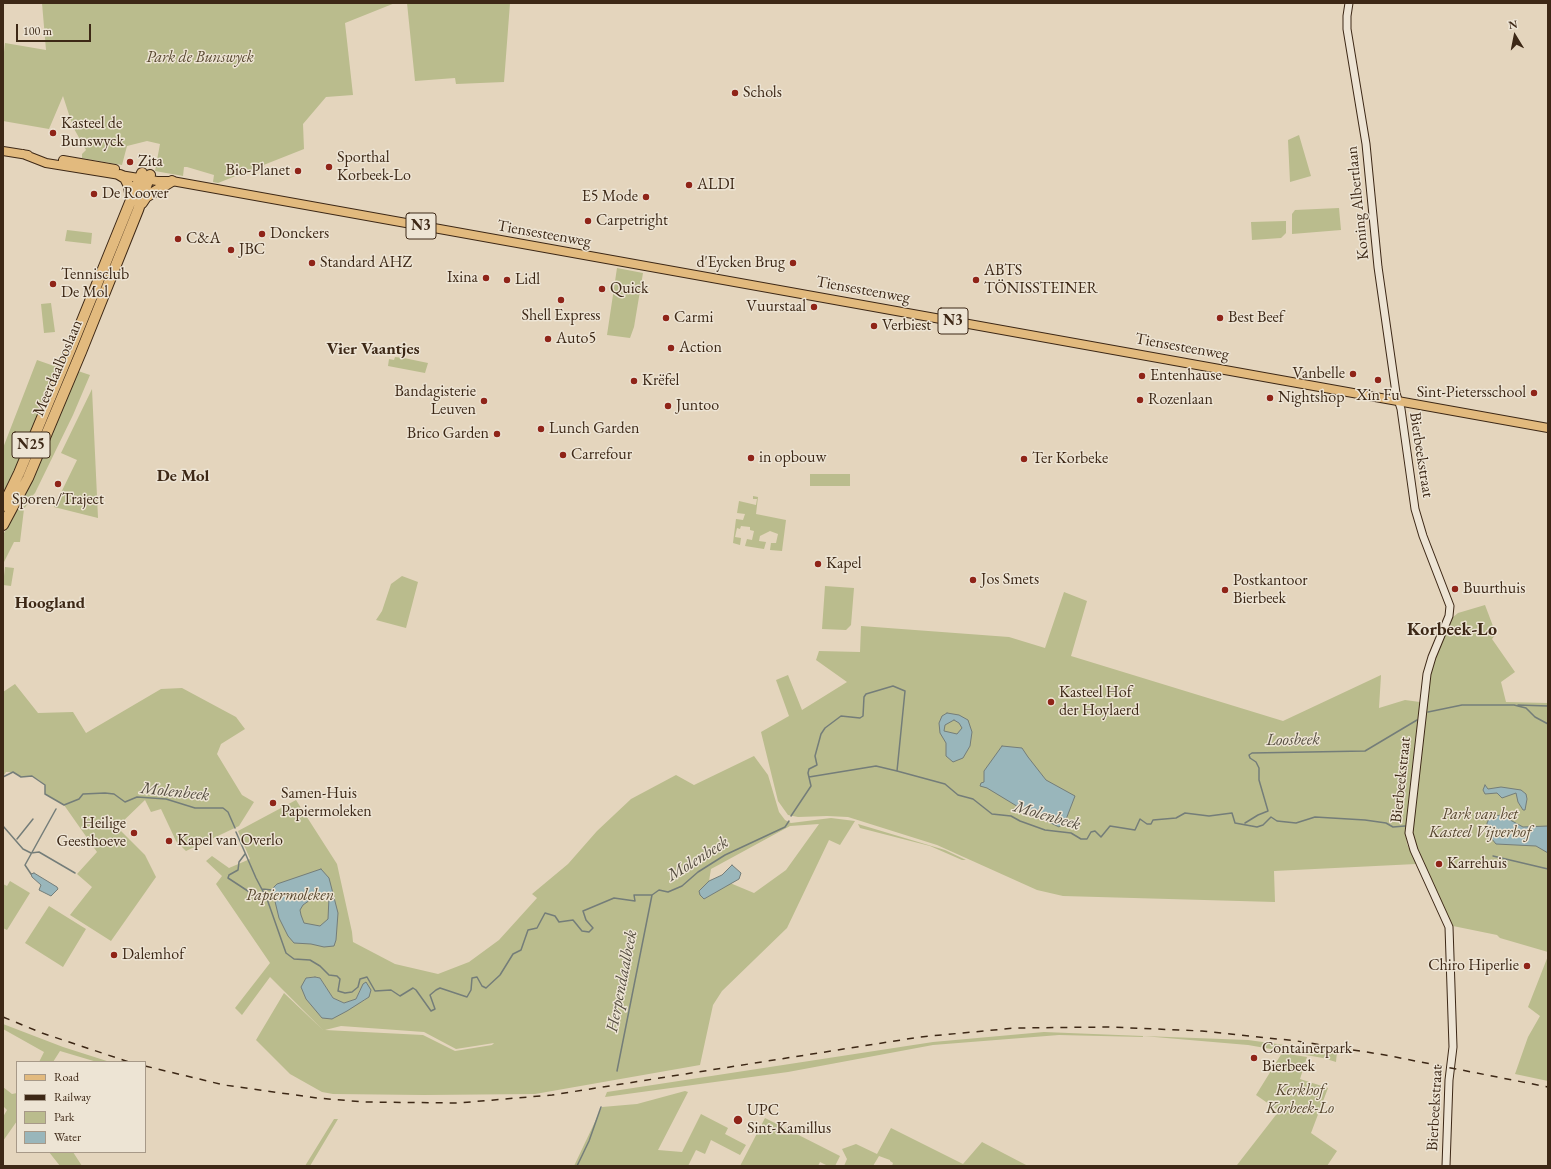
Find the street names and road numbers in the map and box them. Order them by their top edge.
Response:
street label: Koning Albertlaan [1342,145,1374,261]
road number: N3 [406,213,436,239]
street label: Tiensesteenweg [496,216,592,252]
street label: Tiensesteenweg [815,272,911,308]
road number: N3 [938,308,968,334]
street label: Meerdaalboslaan [29,317,87,419]
street label: Tiensesteenweg [1134,329,1230,365]
street label: Bierbeekstraat [1405,411,1437,499]
road number: N25 [12,432,50,458]
street label: Bierbeekstraat [1387,736,1415,824]
street label: Bierbeekstraat [1423,1064,1447,1152]

